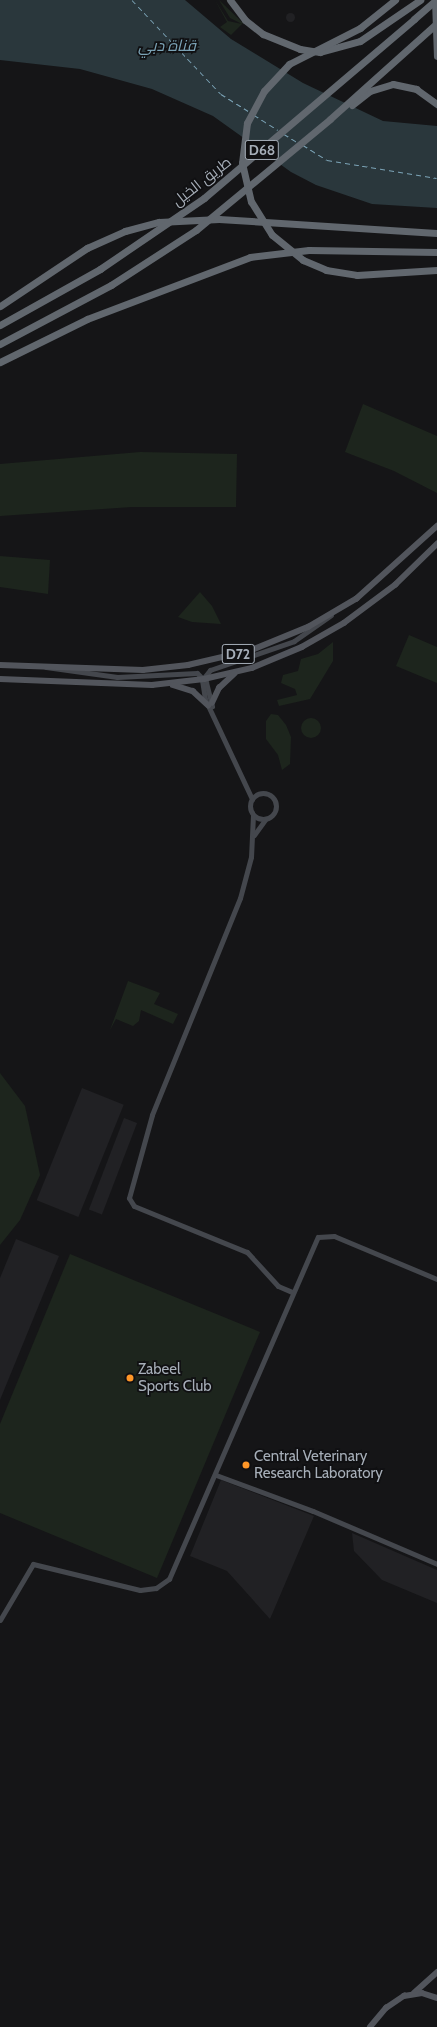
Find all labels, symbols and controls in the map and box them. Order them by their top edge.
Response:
water label: قناة دبي [138,36,196,56]
road number: D68 [244,138,280,162]
street label: طريق الخيل [169,153,235,211]
road number: D72 [221,642,255,666]
place label: Zabeel Sports Club [138,1360,212,1395]
marker: Zabeel Sports Club [125,1373,135,1383]
place label: Central Veterinary Research Laboratory [254,1447,383,1482]
marker: Central Veterinary Research Laboratory [241,1460,251,1470]

